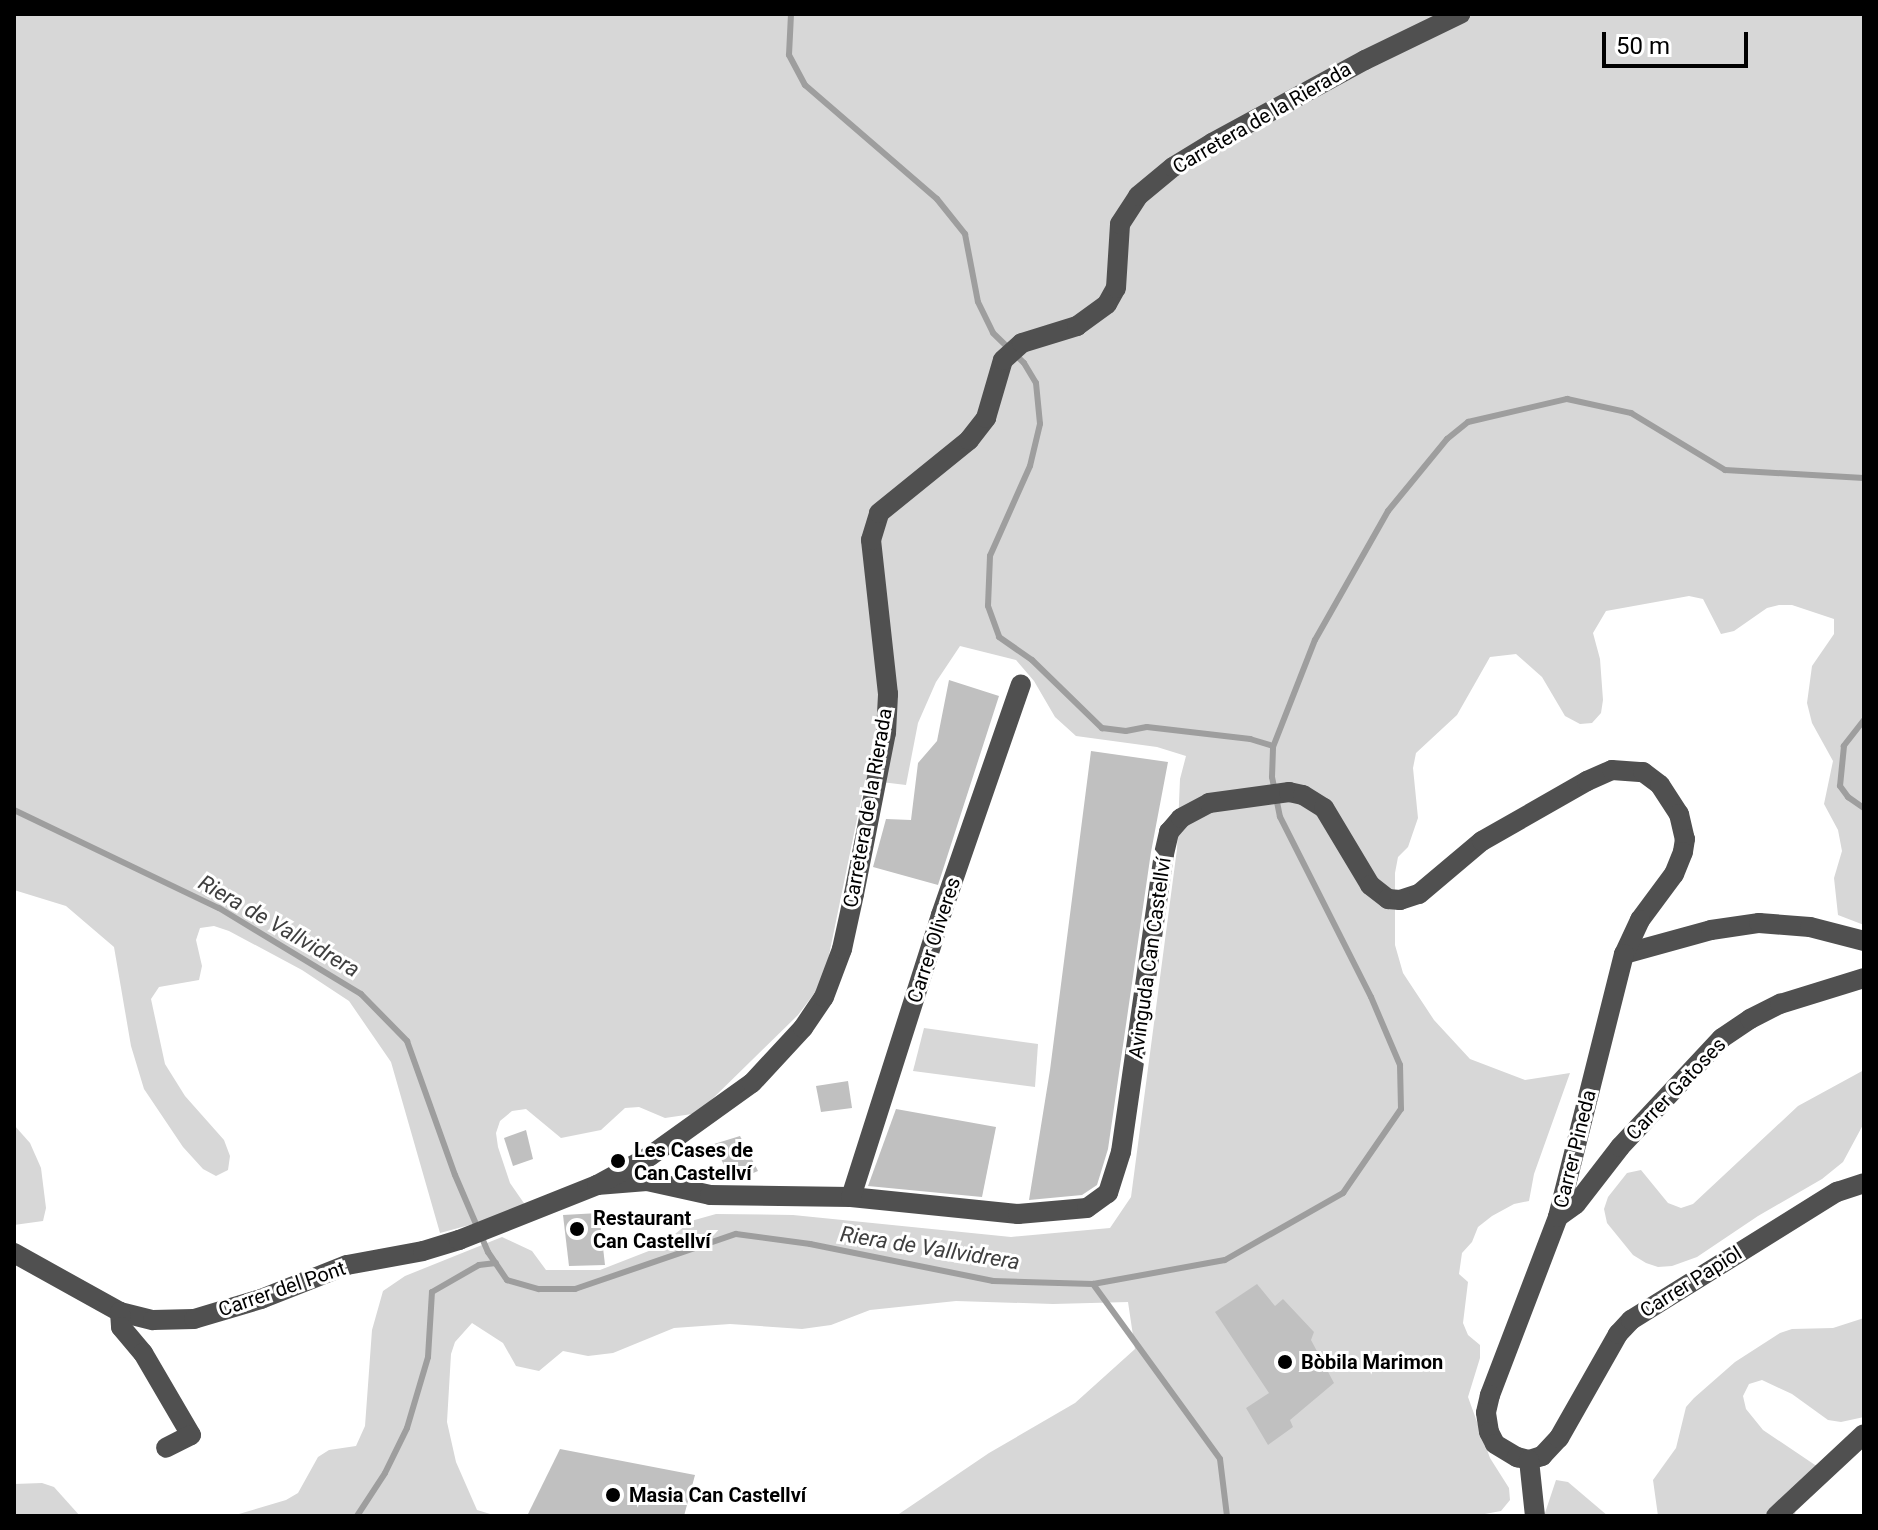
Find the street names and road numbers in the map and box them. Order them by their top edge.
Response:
street label: Carretera de la Rierada [1169,57,1355,179]
street label: Carretera de la Rierada [839,706,897,910]
street label: Avinguda Can Castellví [1124,856,1176,1060]
street label: Carrer Oliveres [902,874,966,1006]
street label: Carrer Gatoses [1621,1033,1731,1145]
street label: Carrer Pineda [1549,1087,1601,1211]
street label: Carrer Papiol [1636,1241,1746,1323]
street label: Carrer del Pont [215,1256,349,1322]

